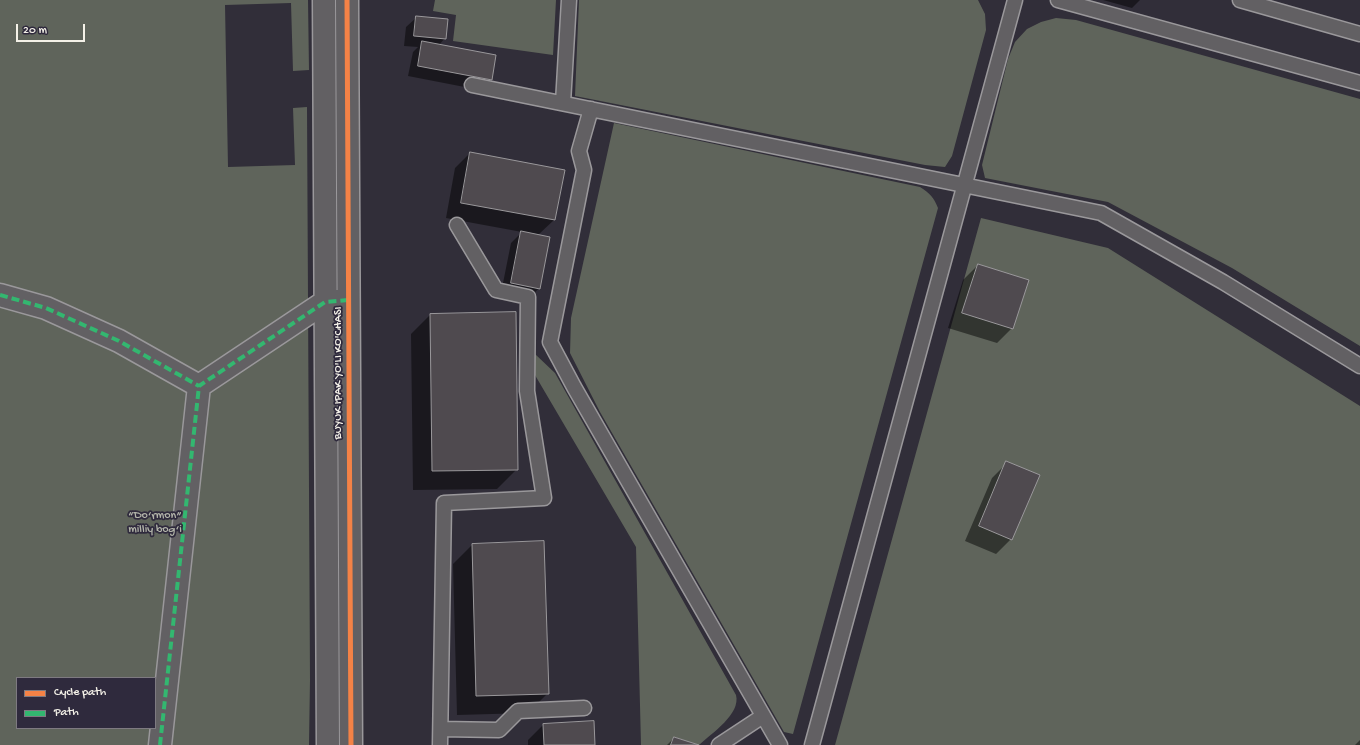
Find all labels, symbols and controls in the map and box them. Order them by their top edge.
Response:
scale bar [18,16,87,42]
text: 20 m [23,24,47,38]
street label: BUYUK IPAK YO'LI KO'CHASI [332,307,346,439]
park label: “Do‘rmon” milliy bog‘i [128,509,182,537]
legend [16,677,156,729]
text: Cycle path [54,686,106,700]
text: Path [54,706,79,720]

